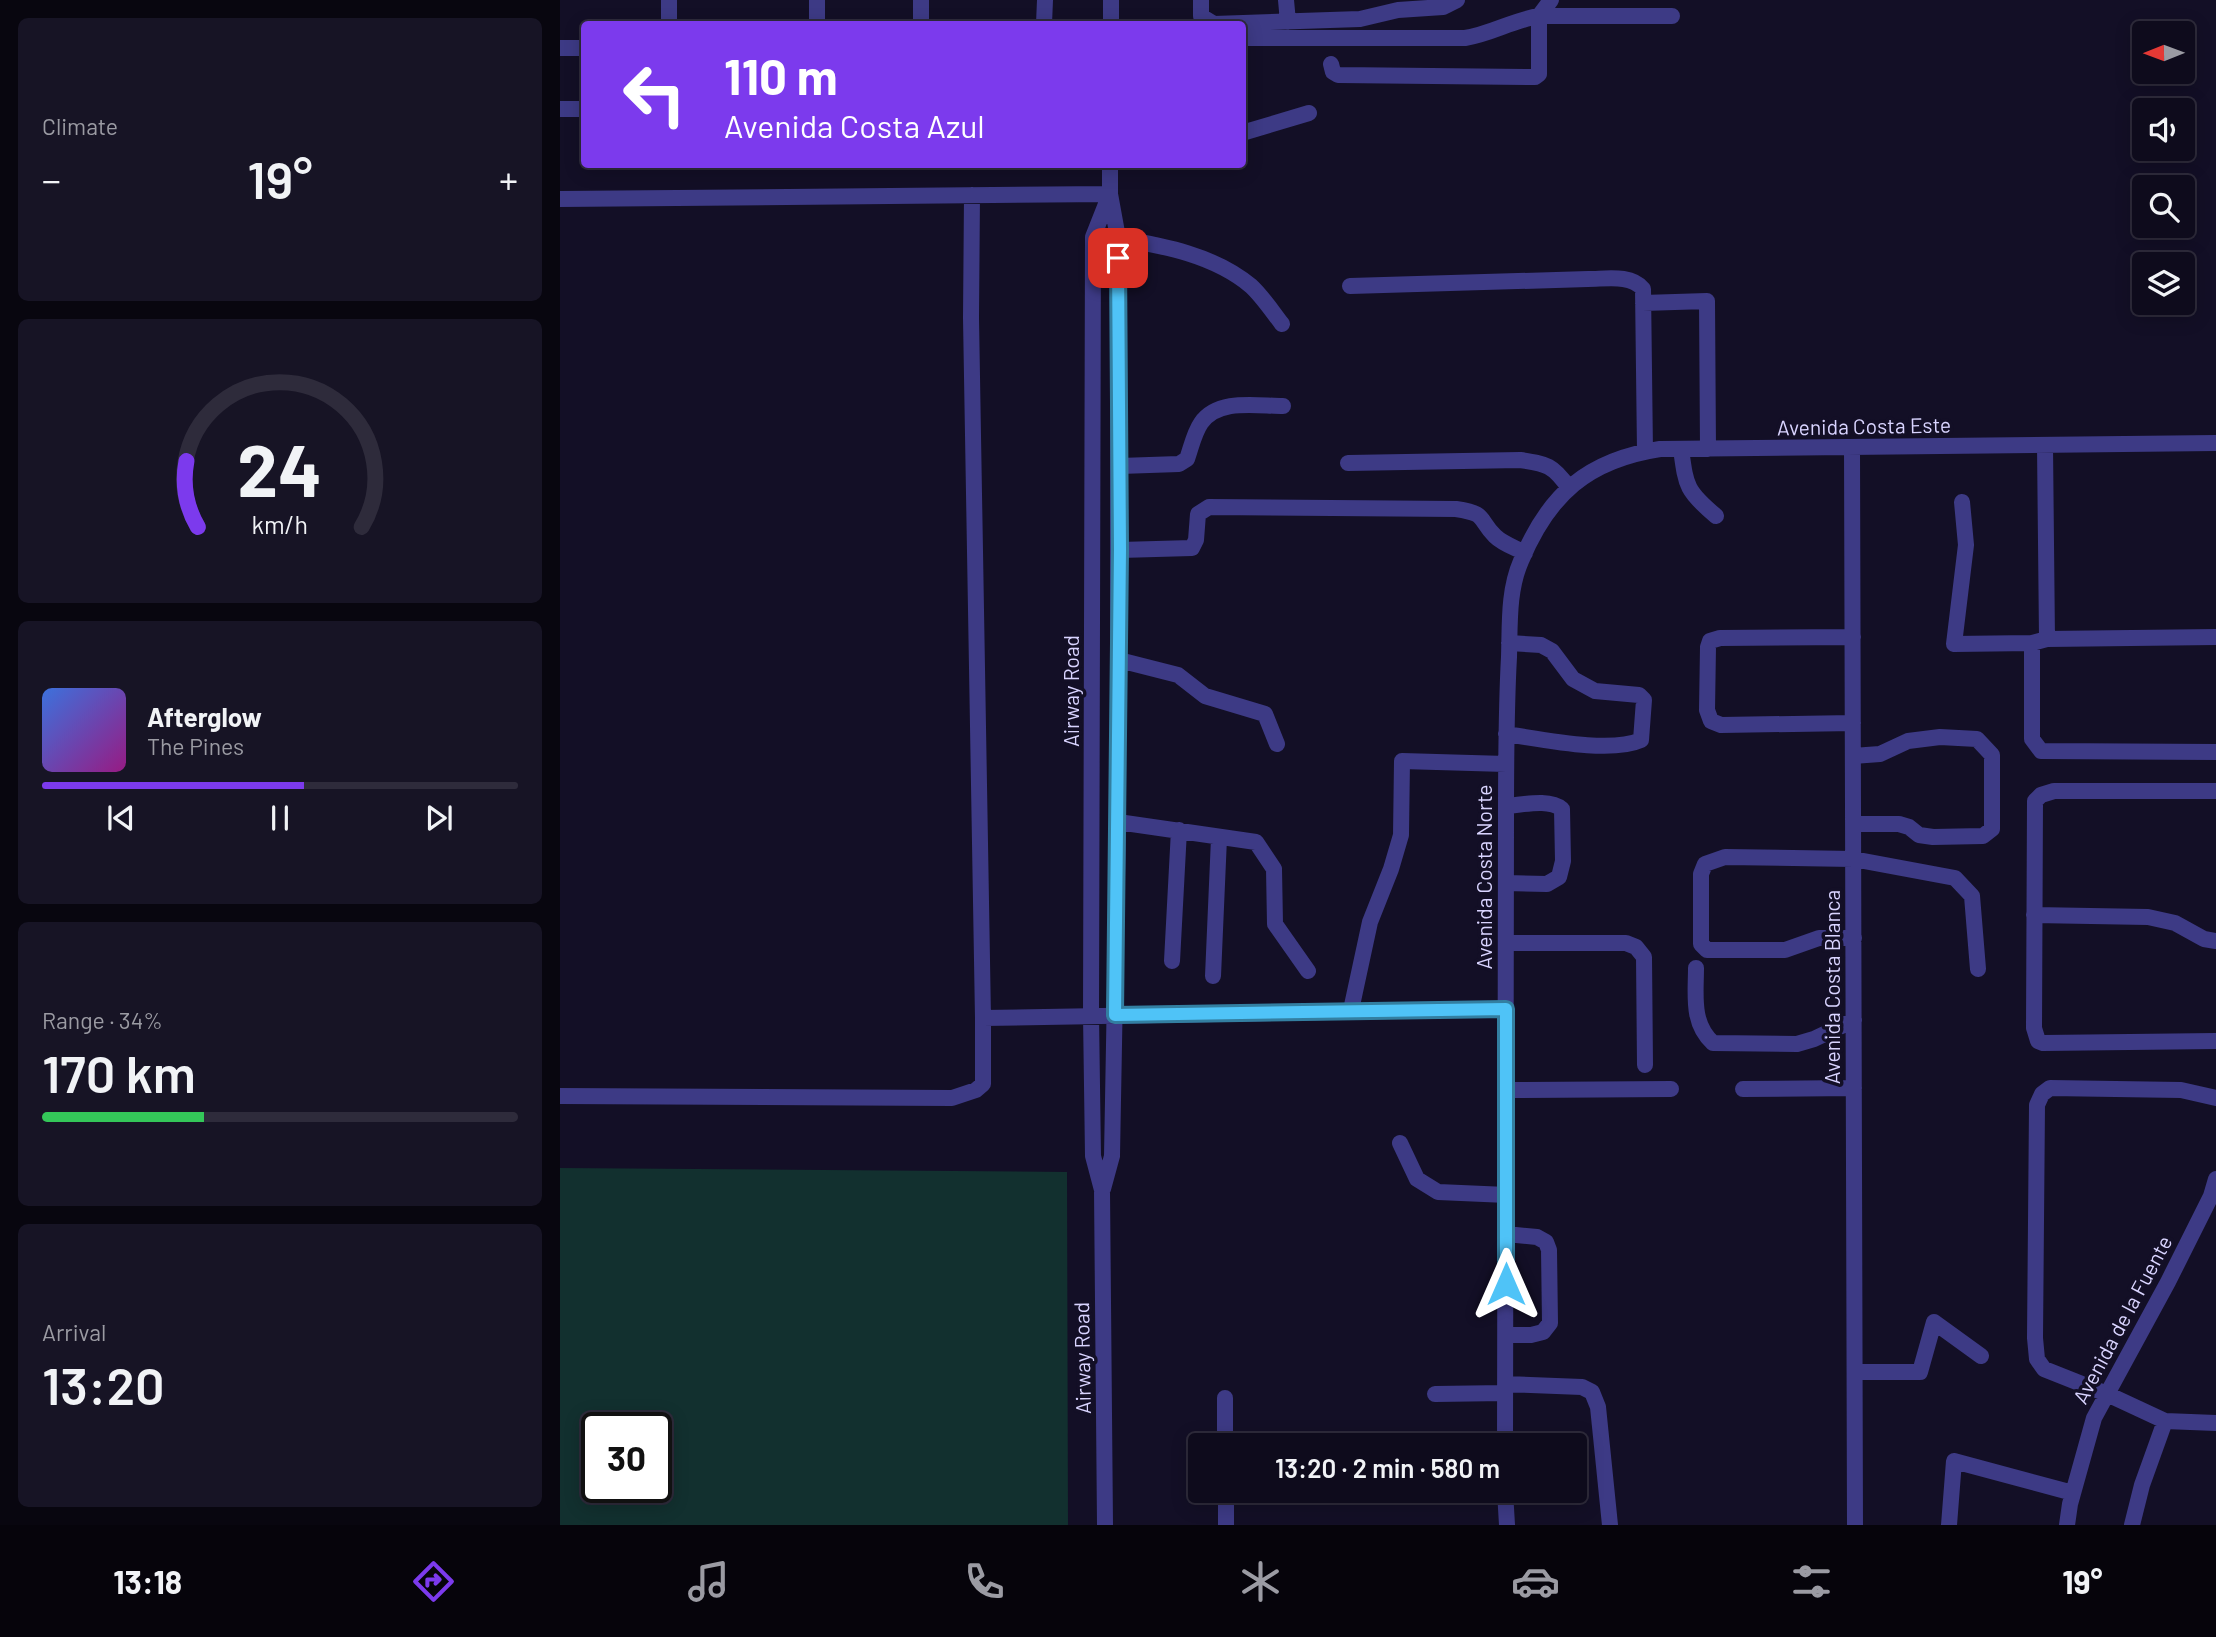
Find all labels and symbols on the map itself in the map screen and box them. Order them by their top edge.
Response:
north arrow [2132,21,2194,84]
pin [1088,228,1148,288]
street label: Avenida Costa Este [1777,411,1951,440]
street label: Airway Road [1058,635,1083,747]
street label: Avenida Costa Norte [1471,785,1496,969]
street label: Avenida Costa Blanca [1819,890,1844,1084]
street label: Avenida de la Fuente [2067,1231,2177,1408]
position arrow [1469,1247,1543,1321]
street label: Airway Road [1068,1302,1095,1414]
speed limit sign: 30 [581,1412,672,1503]

